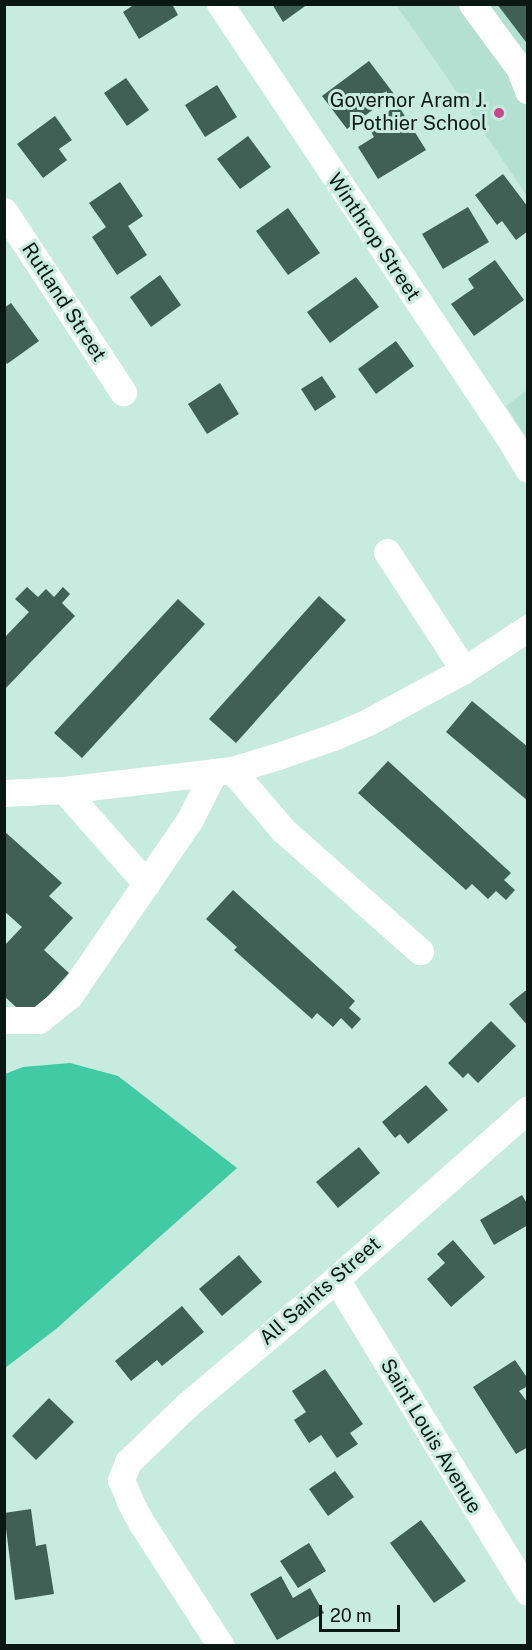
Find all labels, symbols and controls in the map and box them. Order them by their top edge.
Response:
place label: Governor Aram J. Pothier School [330,89,487,136]
marker: Governor Aram J. Pothier School [492,106,506,120]
street label: Winthrop Street [322,169,426,305]
street label: Rutland Street [17,238,111,366]
street label: All Saints Street [255,1232,385,1350]
street label: Saint Louis Avenue [375,1354,487,1518]
scale bar [322,1593,403,1631]
text: 20 m [330,1605,372,1626]

